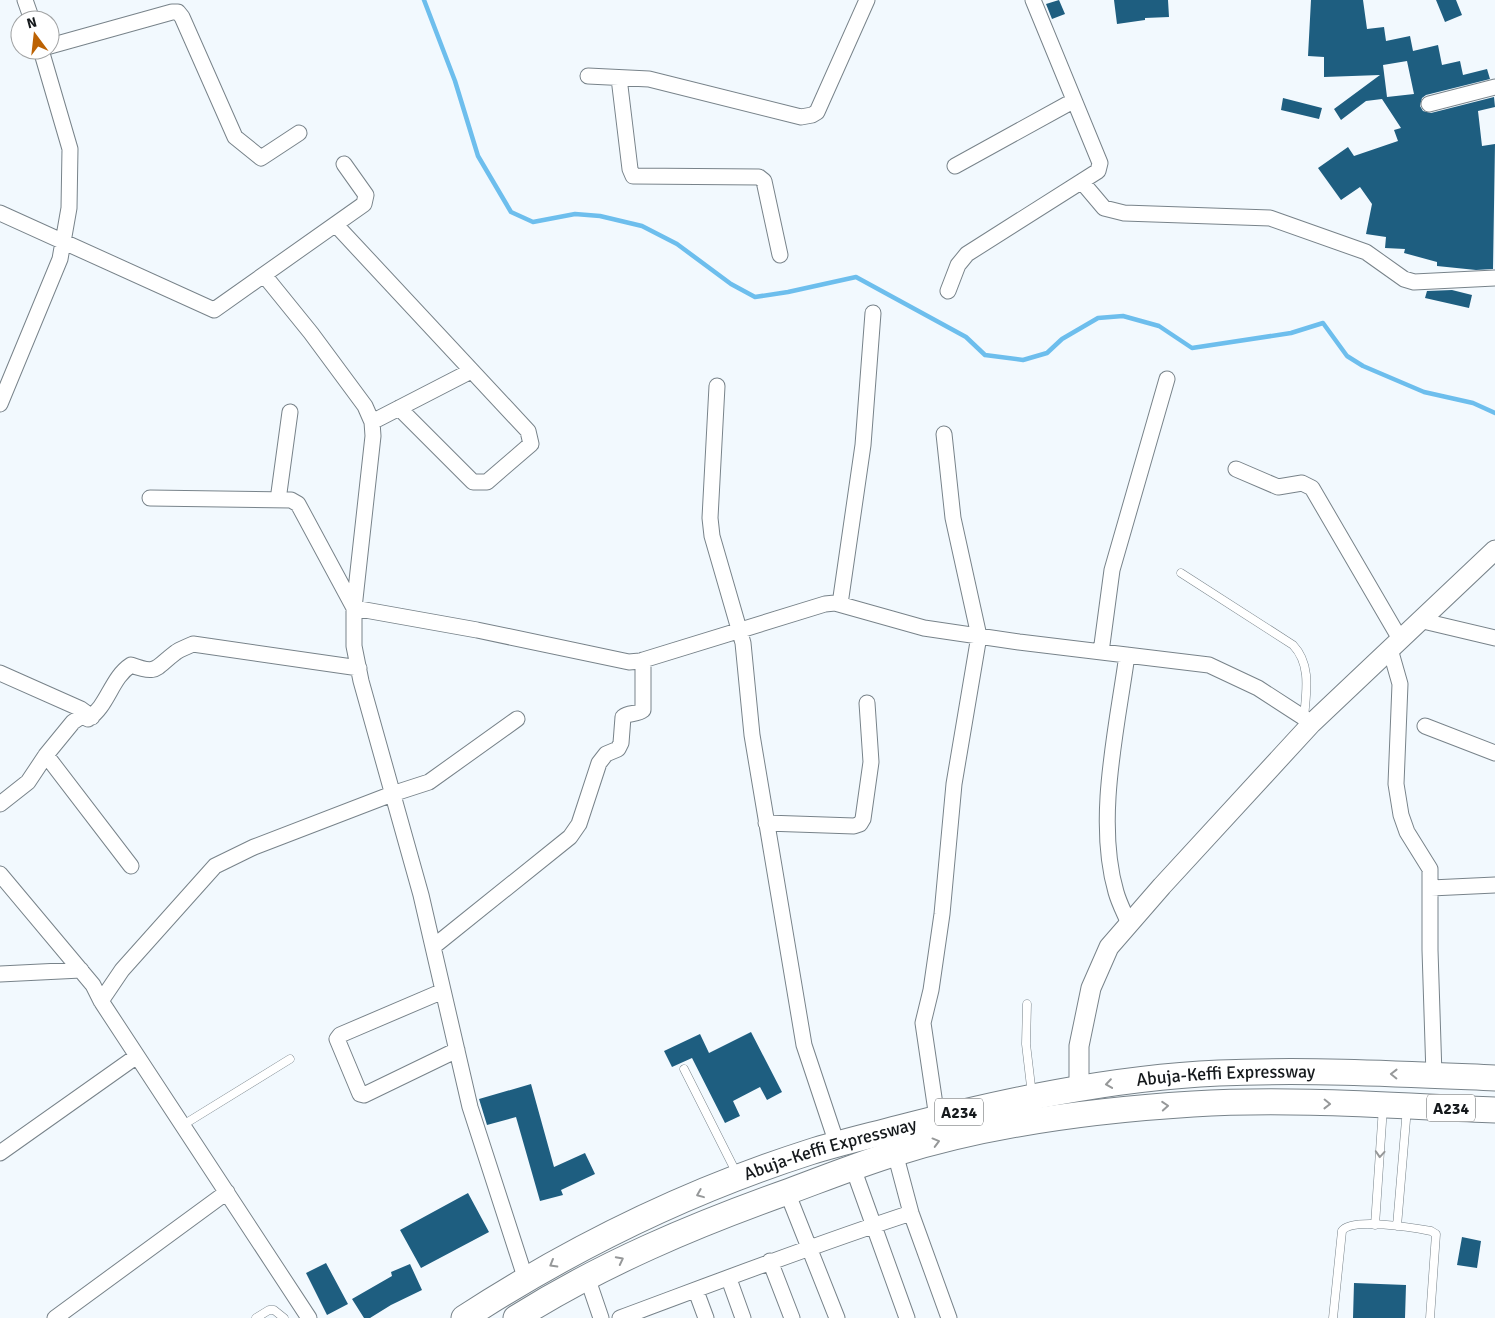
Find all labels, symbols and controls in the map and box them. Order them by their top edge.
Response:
north arrow [10,10,60,60]
text: N [25,13,39,32]
street label: Abuja-Keffi Expressway [1135,1061,1316,1091]
one-way arrow [1390,1069,1398,1079]
one-way arrow [1105,1078,1113,1089]
road number: A234 [1427,1094,1475,1122]
road number: A234 [935,1098,983,1126]
one-way arrow [1324,1099,1332,1109]
one-way arrow [1161,1101,1169,1112]
street label: Abuja-Keffi Expressway [740,1113,919,1185]
one-way arrow [931,1137,940,1148]
one-way arrow [1374,1150,1385,1158]
one-way arrow [696,1187,705,1198]
one-way arrow [615,1256,624,1266]
one-way arrow [550,1257,559,1267]

